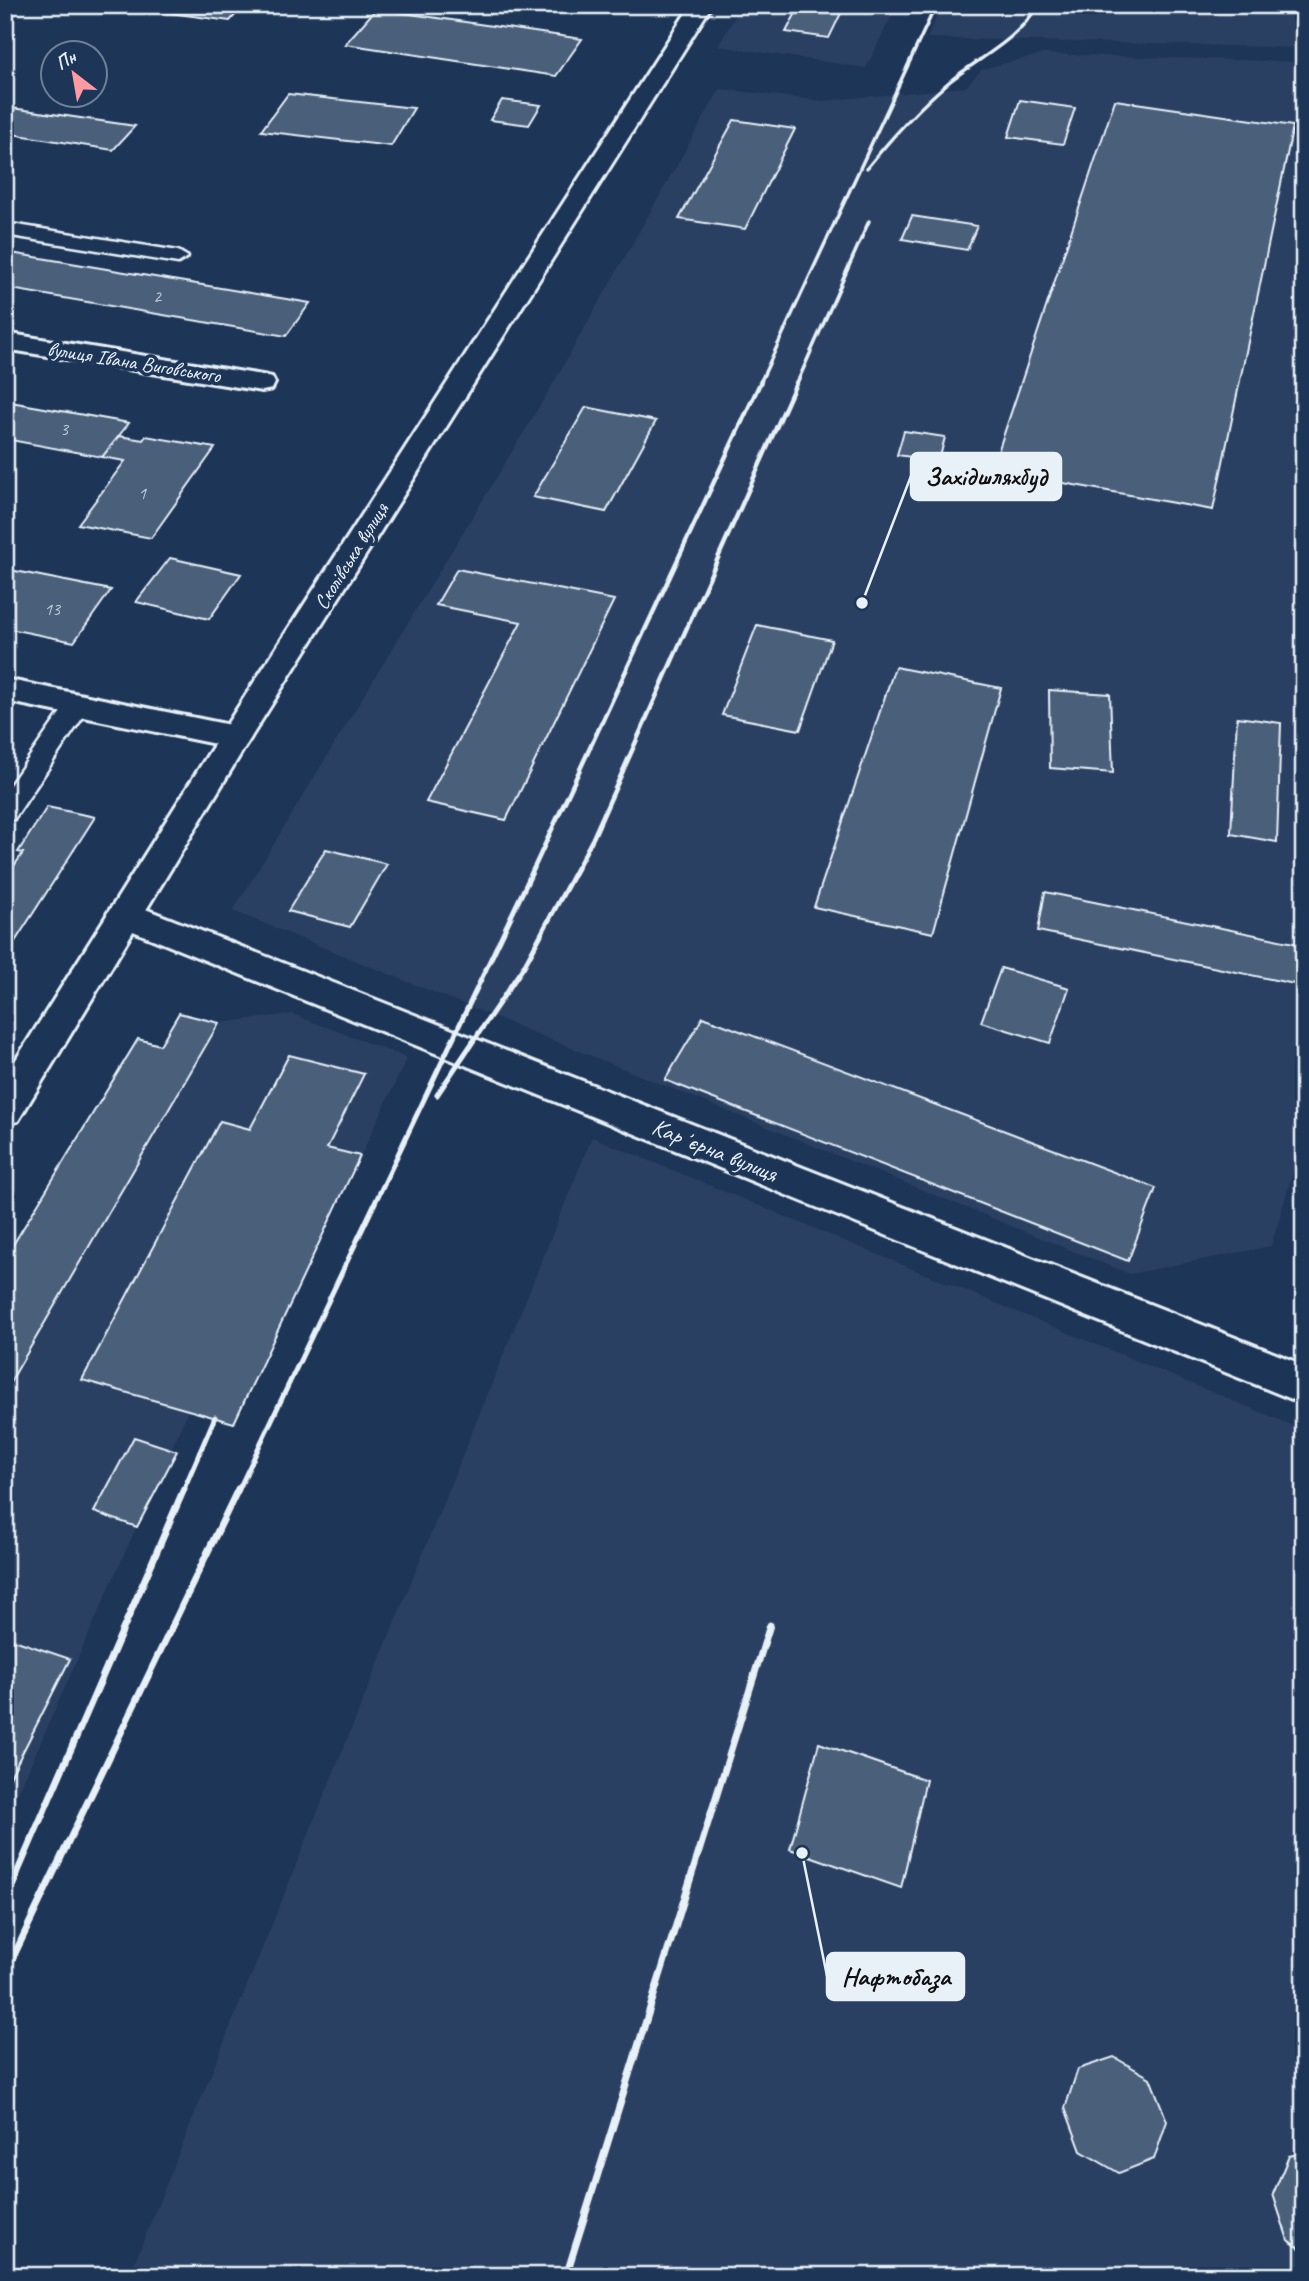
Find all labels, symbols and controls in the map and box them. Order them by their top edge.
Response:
north arrow [38,38,108,108]
text: Пн [51,44,82,76]
house number: 2 [153,285,163,307]
street label: вулиця Івана Виговського [45,335,224,389]
house number: 3 [60,418,70,440]
callout: Західшляхбуд [911,453,1061,500]
text: Західшляхбуд [925,460,1049,493]
house number: 1 [138,482,147,504]
street label: Сколівська вулиця [308,497,395,614]
house number: 13 [44,598,62,620]
street label: Карʼєрна вулиця [648,1111,783,1189]
callout: Нафтобаза [827,1953,964,2000]
text: Нафтобаза [842,1960,953,1993]

